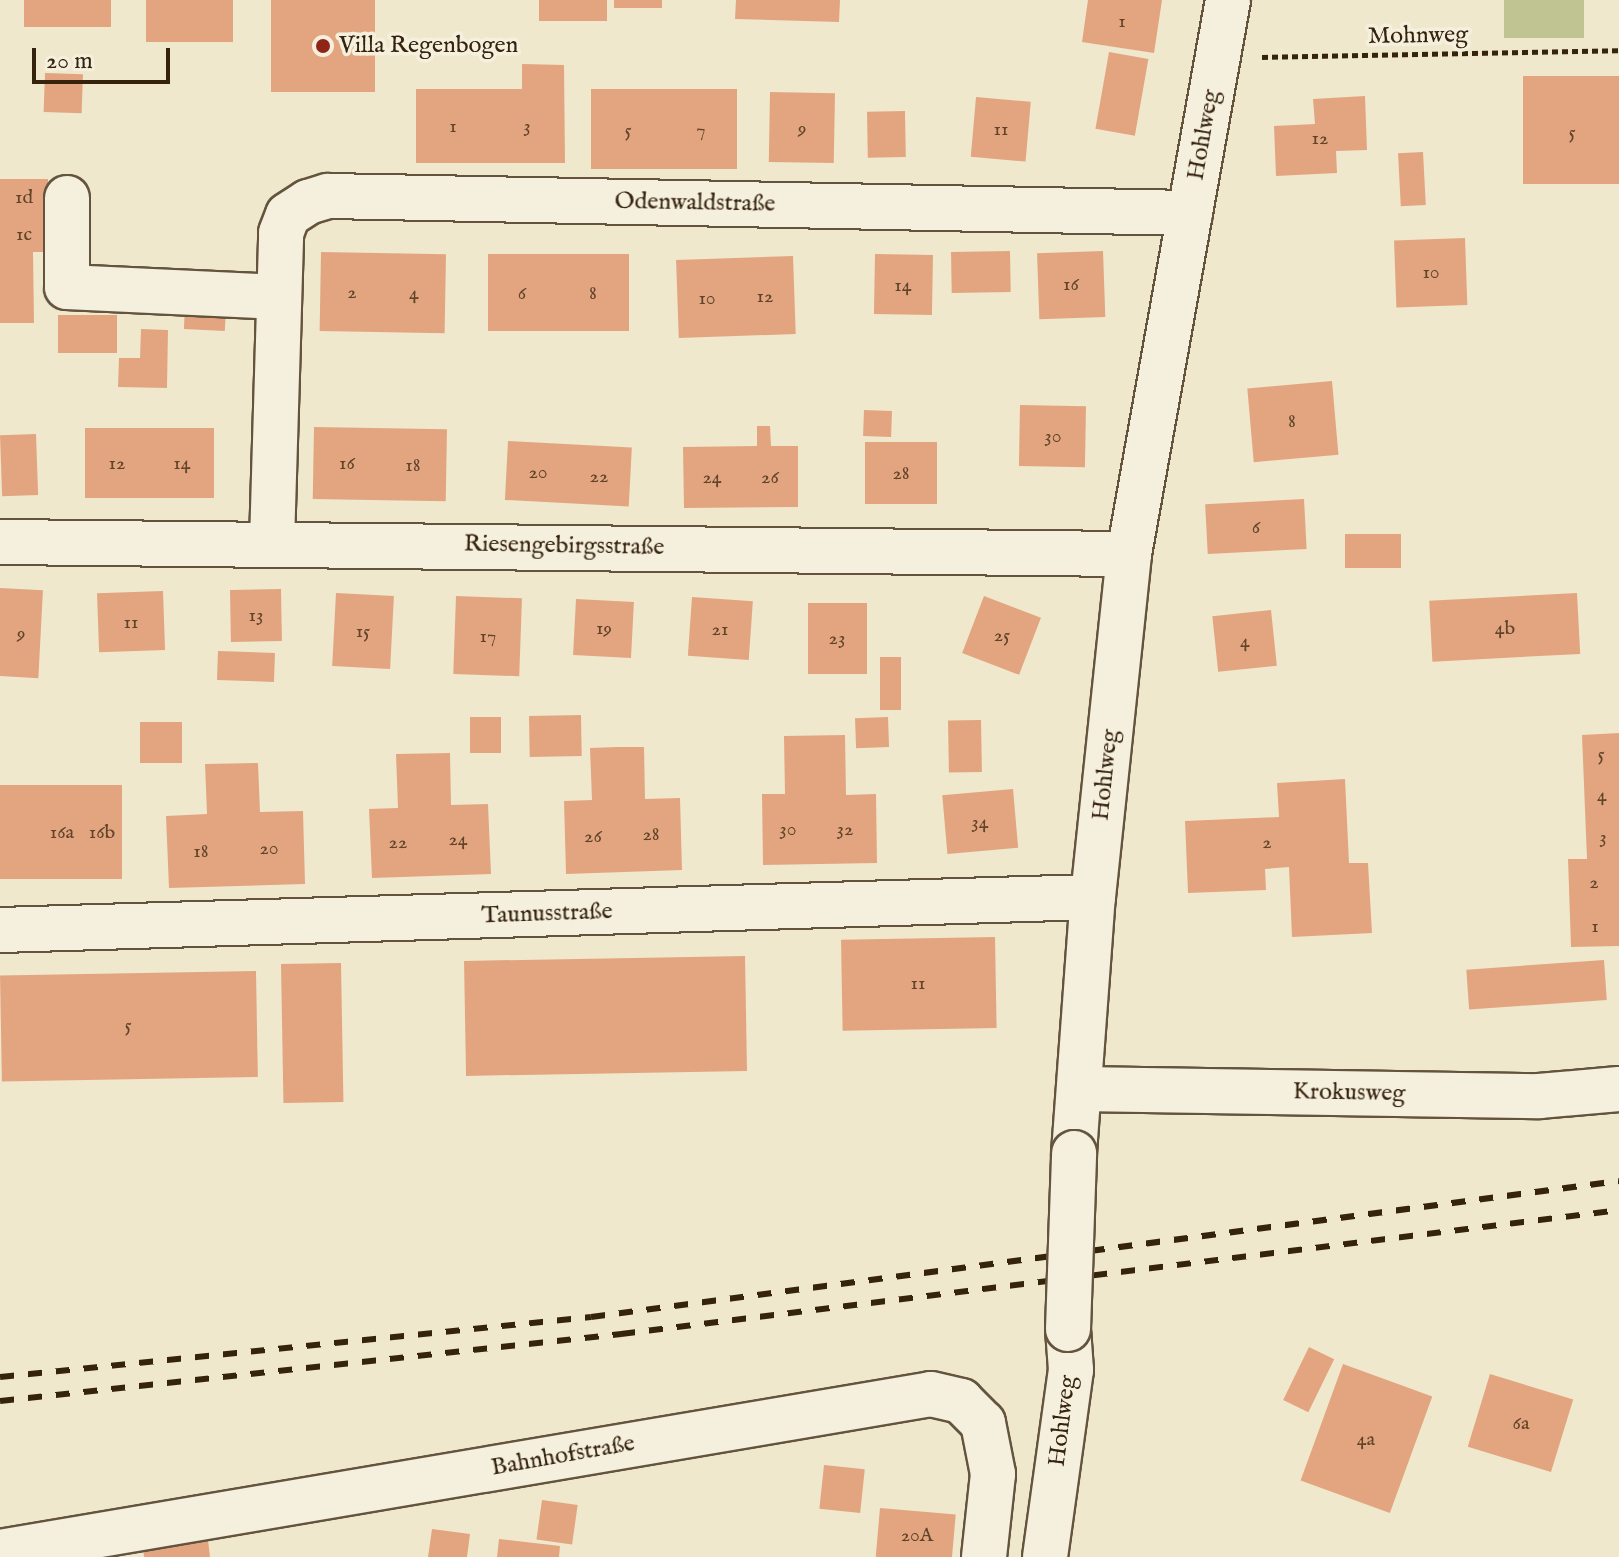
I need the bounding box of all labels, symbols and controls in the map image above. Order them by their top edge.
house number: 1 [1118,9,1126,33]
street label: Mohnweg [1368,21,1468,51]
scale bar [36,32,174,82]
place label: Villa Regenbogen [339,32,518,60]
marker: Villa Regenbogen [314,37,332,55]
text: 20 m [46,46,93,77]
street label: Hohlweg [1182,87,1226,183]
house number: 1 [449,114,457,138]
house number: 3 [523,114,531,138]
house number: 9 [798,116,806,140]
house number: 11 [994,117,1008,141]
house number: 5 [624,118,632,142]
house number: 7 [696,118,706,142]
house number: 5 [1568,120,1576,144]
house number: 12 [1312,126,1328,150]
house number: 1d [15,185,33,209]
street label: Odenwaldstraße [614,187,776,219]
house number: 1c [16,222,32,246]
house number: 10 [1422,260,1440,284]
house number: 16 [1063,272,1079,296]
house number: 14 [894,273,912,297]
house number: 2 [347,280,357,304]
house number: 4 [409,281,419,305]
house number: 6 [518,281,526,305]
house number: 8 [589,281,597,305]
house number: 12 [757,284,773,308]
house number: 10 [698,286,716,310]
house number: 8 [1288,409,1296,433]
house number: 30 [1044,424,1062,448]
house number: 12 [109,451,125,475]
house number: 14 [173,451,191,475]
house number: 16 [339,451,355,475]
house number: 18 [405,453,421,477]
house number: 20 [528,460,548,484]
house number: 28 [892,461,910,485]
house number: 22 [590,464,608,488]
house number: 24 [702,465,722,489]
house number: 26 [761,465,779,489]
house number: 6 [1252,515,1260,539]
street label: Riesengebirgsstraße [464,530,664,562]
house number: 13 [249,603,263,627]
house number: 11 [124,610,138,634]
house number: 19 [596,616,612,640]
house number: 4b [1495,616,1515,640]
house number: 21 [712,617,728,641]
house number: 15 [356,619,370,643]
house number: 9 [17,621,25,645]
house number: 25 [994,623,1010,647]
house number: 17 [480,624,496,648]
house number: 23 [829,626,845,650]
house number: 4 [1240,629,1250,653]
street label: Hohlweg [1087,728,1125,822]
house number: 5 [1597,742,1605,766]
house number: 4 [1597,783,1607,807]
house number: 34 [971,810,989,834]
house number: 30 [779,817,797,841]
house number: 32 [837,817,853,841]
house number: 16a [50,820,74,844]
house number: 16b [89,820,115,844]
house number: 28 [642,822,660,846]
house number: 26 [584,824,602,848]
house number: 3 [1599,825,1607,849]
house number: 24 [448,827,468,851]
house number: 22 [389,830,407,854]
house number: 2 [1262,830,1272,854]
house number: 20 [259,836,279,860]
house number: 18 [193,839,209,863]
house number: 2 [1589,870,1599,894]
street label: Taunusstraße [481,897,613,931]
house number: 1 [1591,914,1599,938]
house number: 11 [911,971,925,995]
house number: 5 [124,1013,132,1037]
street label: Krokusweg [1293,1078,1405,1108]
street label: Hohlweg [1043,1374,1083,1468]
house number: 6a [1512,1411,1530,1435]
house number: 4a [1357,1427,1375,1451]
street label: Bahnhofstraße [489,1429,637,1483]
house number: 20A [901,1523,933,1547]

